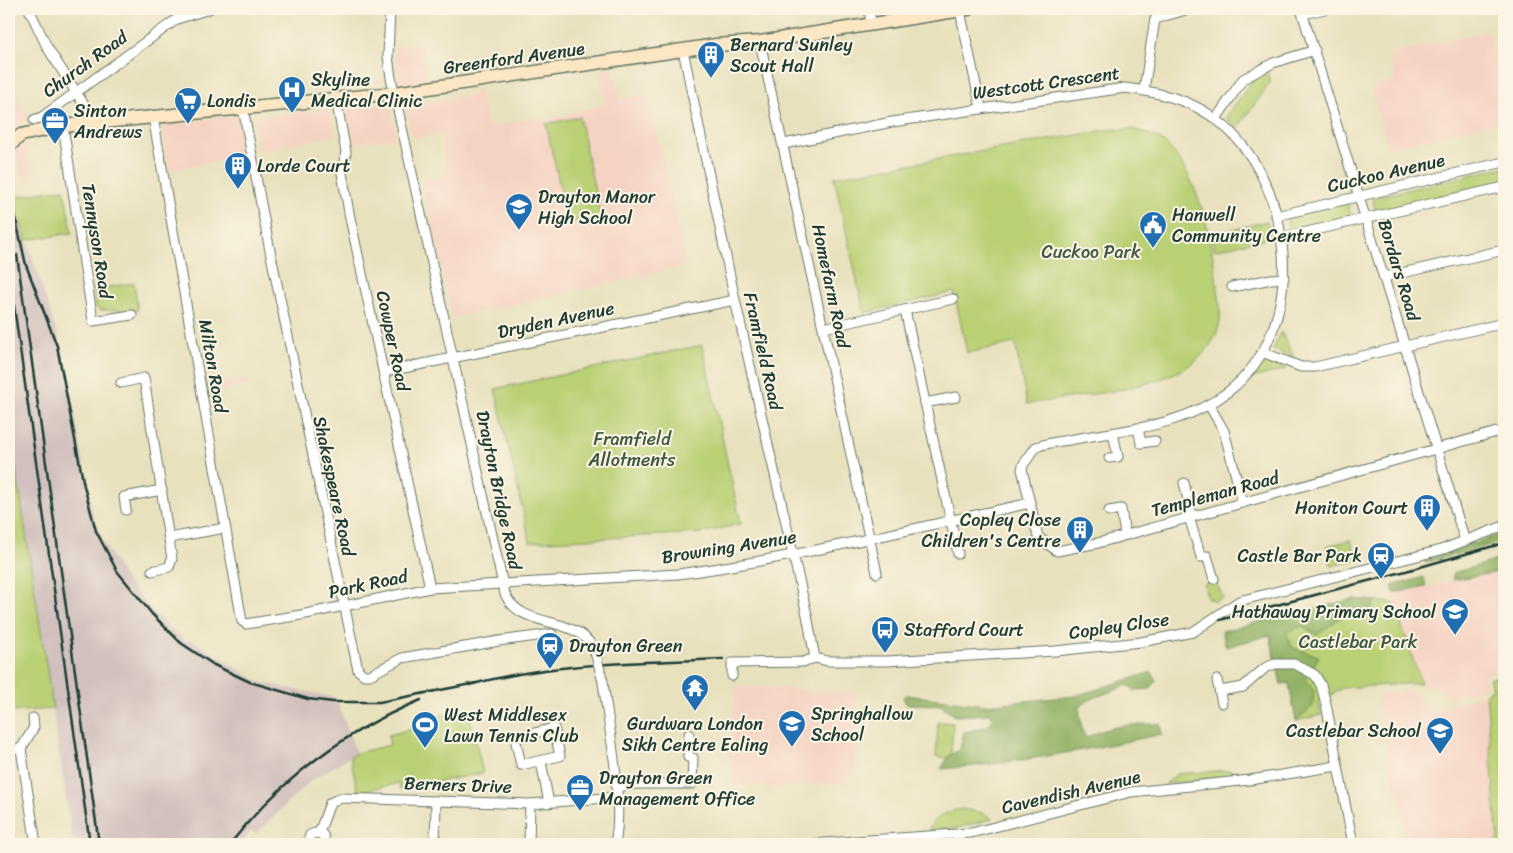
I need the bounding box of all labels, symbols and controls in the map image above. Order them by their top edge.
street label: Church Road [35,21,136,106]
place label: Bernard Sunley Scout Hall [730,29,853,82]
street label: Greenford Avenue [441,32,587,84]
building icon: Bernard Sunley Scout Hall [696,40,726,79]
street label: Westcott Crescent [970,57,1122,109]
place label: Skyline Medical Clinic [311,64,422,117]
hospital icon: Skyline Medical Clinic [277,75,307,114]
place label: Londis [207,85,257,117]
supermarket icon: Londis [173,86,203,125]
place label: Sinton Andrews [73,95,143,148]
office icon: Sinton Andrews [40,106,70,145]
street label: Cuckoo Avenue [1324,144,1448,202]
place label: Lorde Court [257,150,350,182]
building icon: Lorde Court [223,151,253,190]
street label: Tennyson Road [72,181,122,302]
place label: Drayton Manor High School [538,181,657,234]
school or university icon: Drayton Manor High School [504,192,534,231]
place label: Hanwell Community Centre [1172,199,1321,252]
public building icon: Hanwell Community Centre [1138,210,1168,249]
street label: Bordars Road [1368,215,1430,326]
street label: Homefarm Road [802,221,860,353]
park label: Cuckoo Park [1041,236,1141,268]
street label: Cowper Road [367,288,420,396]
street label: Framfield Road [734,289,792,415]
street label: Dryden Avenue [495,292,617,348]
street label: Milton Road [189,317,237,417]
street label: Drayton Bridge Road [466,407,532,574]
street label: Shakespeare Road [303,413,365,561]
park label: Framfield Allotments [588,423,676,476]
street label: Templeman Road [1148,461,1284,526]
place label: Honiton Court [1295,492,1408,524]
building icon: Honiton Court [1412,493,1442,532]
place label: Copley Close Children's Centre [922,504,1061,557]
building icon: Copley Close Children's Centre [1065,515,1095,554]
street label: Browning Avenue [659,521,799,573]
place label: Castle Bar Park [1238,540,1362,572]
station icon: Castle Bar Park [1366,541,1396,580]
street label: Park Road [325,560,412,608]
place label: Hathaway Primary School [1232,596,1437,628]
school or university icon: Hathaway Primary School [1440,597,1470,636]
street label: Copley Close [1067,603,1171,649]
place label: Stafford Court [904,614,1024,646]
bus stop icon: Stafford Court [870,615,900,654]
park label: Castlebar Park [1299,626,1418,658]
place label: Drayton Green [569,630,683,662]
station icon: Drayton Green [535,631,565,670]
temple icon: Gurdwara London Sikh Centre Ealing [680,673,710,712]
place label: Springhallow School [811,698,914,751]
place label: West Middlesex Lawn Tennis Club [444,699,579,752]
place label: Gurdwara London Sikh Centre Ealing [622,708,768,761]
school or university icon: Springhallow School [777,709,807,748]
sports icon: West Middlesex Lawn Tennis Club [410,710,440,749]
place label: Castlebar School [1286,715,1422,747]
school or university icon: Castlebar School [1425,716,1455,755]
street label: Cavendish Avenue [998,760,1144,824]
place label: Drayton Green Management Office [599,762,755,815]
street label: Berners Drive [403,767,513,803]
office icon: Drayton Green Management Office [565,773,595,812]

